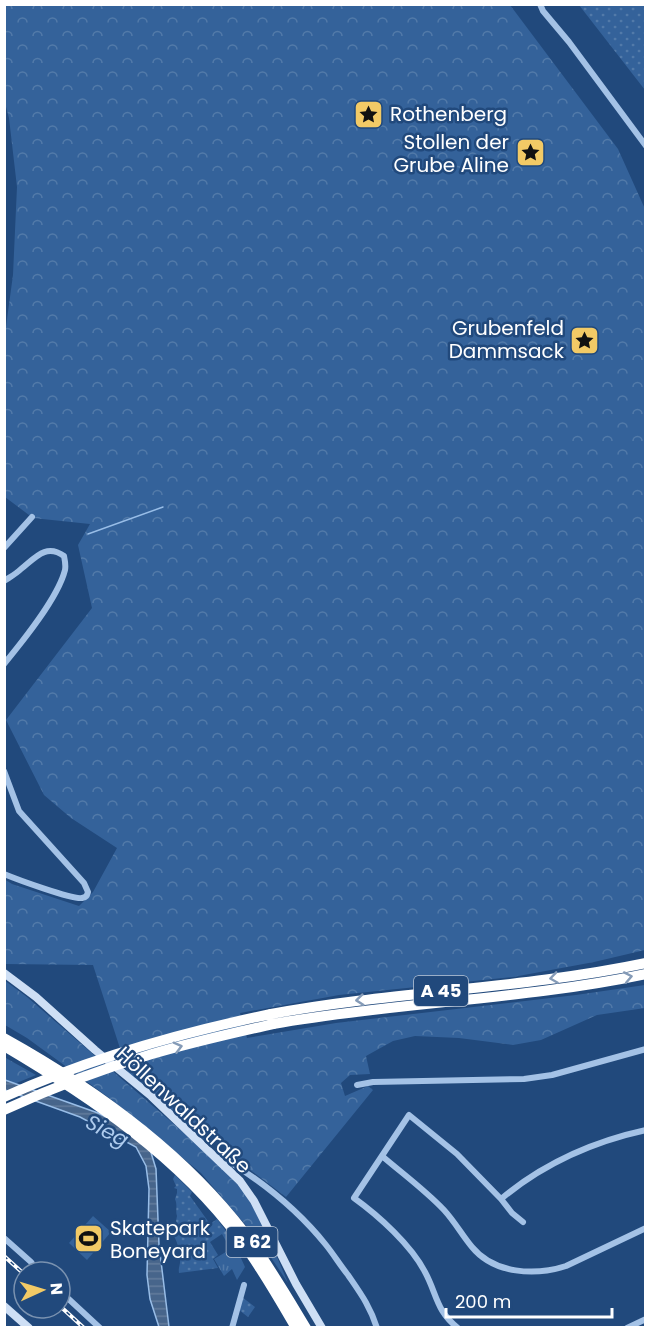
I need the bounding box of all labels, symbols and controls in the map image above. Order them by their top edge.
place icon: Rothenberg [353,98,385,130]
place label: Rothenberg [390,100,507,128]
place label: Stollen der Grube Aline [393,128,509,179]
place icon: Stollen der Grube Aline [514,137,546,169]
place label: Grubenfeld Dammsack [449,314,565,365]
place icon: Grubenfeld Dammsack [569,324,601,356]
one-way arrow [623,971,633,984]
one-way arrow [549,972,559,984]
road number: A 45 [414,976,468,1006]
one-way arrow [356,993,365,1006]
street label: Höllenwaldstraße [111,1040,257,1180]
one-way arrow [173,1041,183,1054]
water label: Sieg [81,1107,134,1154]
place label: Skatepark Boneyard [110,1214,211,1265]
sports icon: Skatepark Boneyard [73,1223,105,1255]
road number: B 62 [226,1227,278,1257]
north arrow [12,1260,72,1320]
scale bar [446,1281,612,1319]
text: N [45,1282,68,1296]
text: 200 m [455,1289,511,1314]

